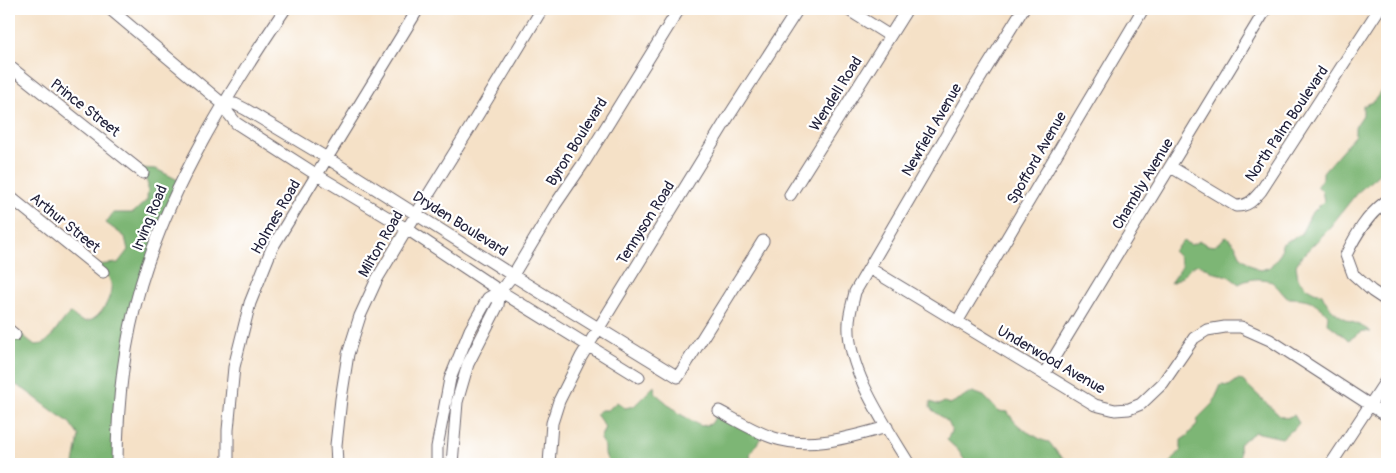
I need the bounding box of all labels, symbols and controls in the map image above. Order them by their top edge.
street label: Wendell Road [805,53,867,135]
street label: North Palm Boulevard [1241,62,1333,186]
street label: Prince Street [46,75,124,142]
street label: Newfield Avenue [898,80,967,180]
street label: Byron Boulevard [542,94,612,190]
street label: Spofford Avenue [1003,108,1071,208]
street label: Chambly Avenue [1108,134,1178,233]
street label: Holmes Road [247,176,305,258]
street label: Tennyson Road [613,178,679,268]
street label: Irving Road [128,182,172,254]
street label: Dryden Boulevard [409,187,511,261]
street label: Arthur Street [26,189,105,258]
street label: Milton Road [354,207,408,281]
street label: Underwood Avenue [994,321,1109,399]

